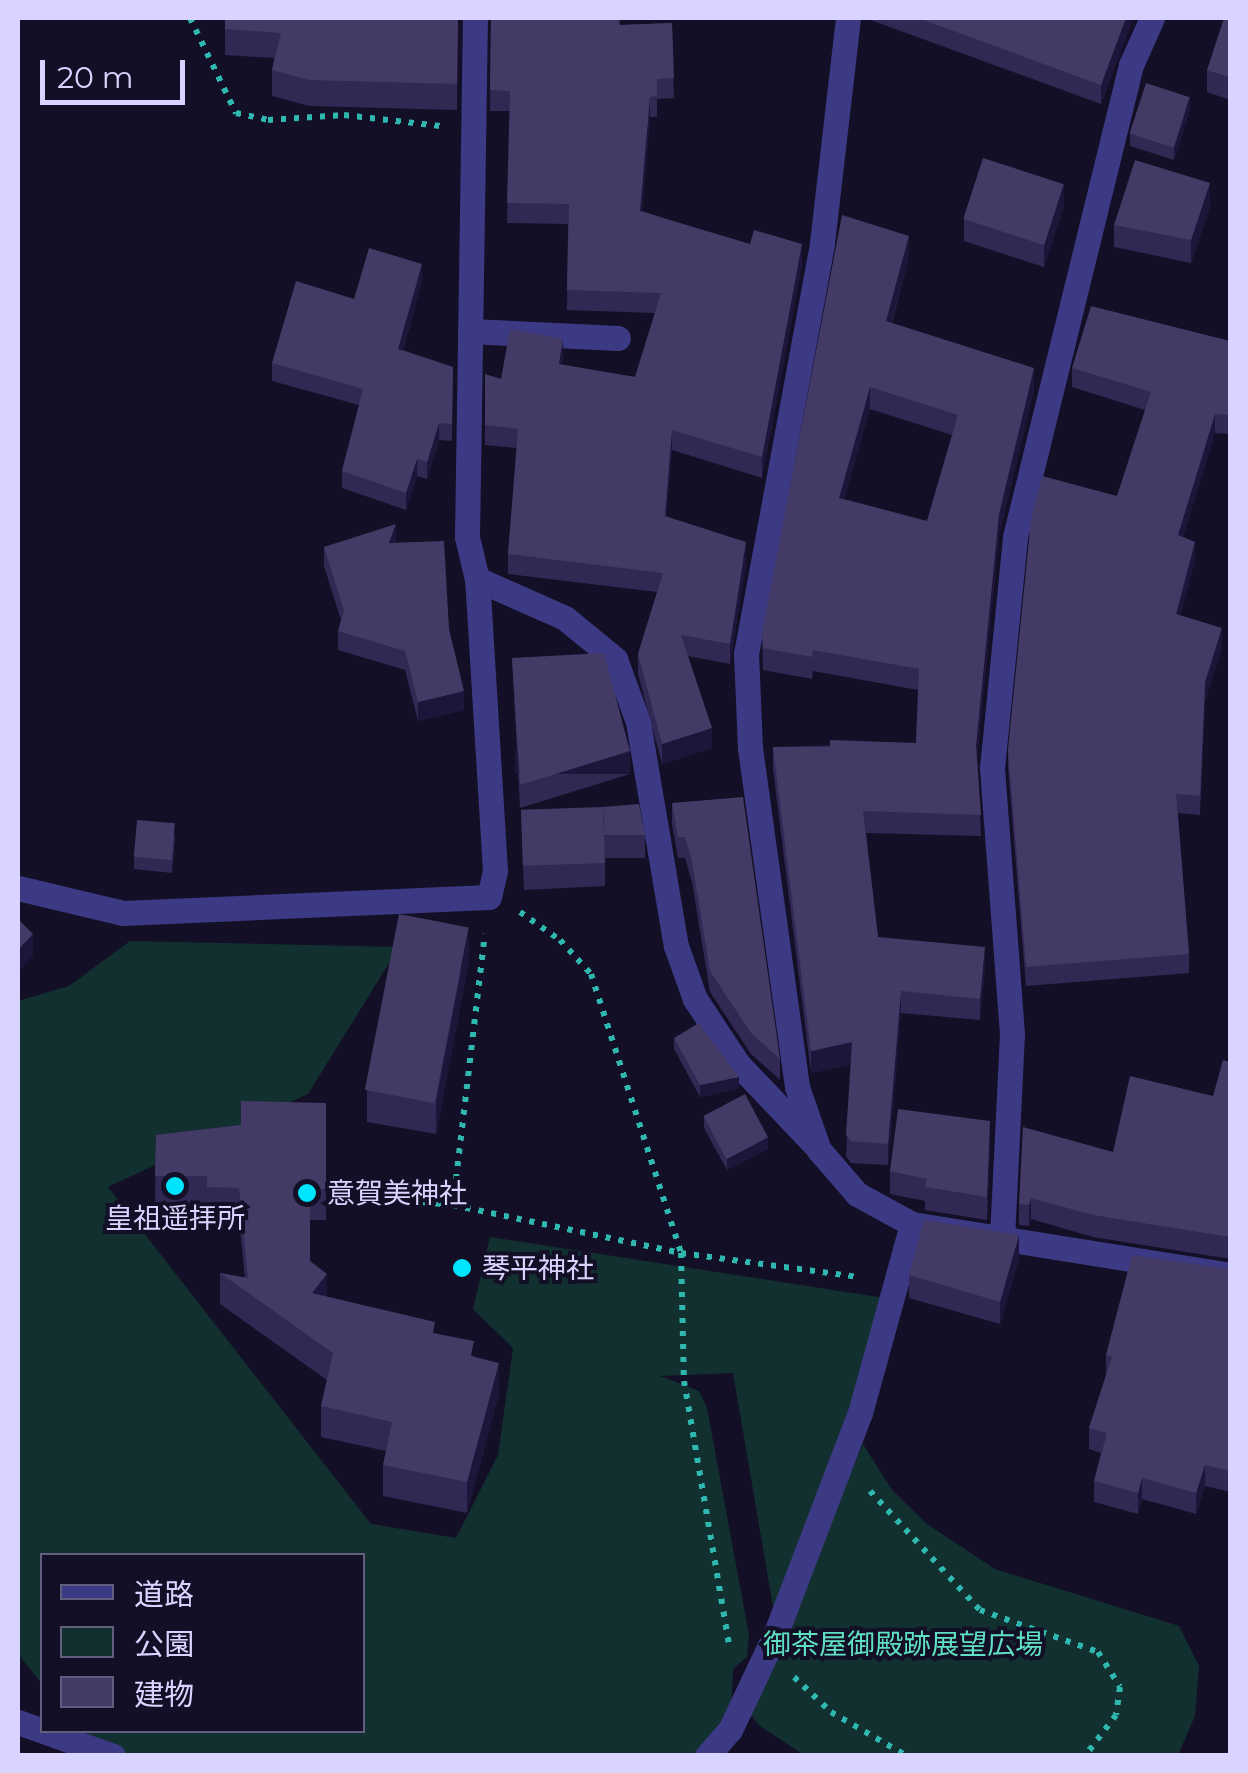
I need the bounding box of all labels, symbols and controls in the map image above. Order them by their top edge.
scale bar [45,40,190,102]
text: 20 m [57,59,134,96]
marker: 皇祖遥拝所 [164,1175,186,1197]
place label: 意賀美神社 [327,1176,467,1210]
marker: 意賀美神社 [296,1182,318,1204]
place label: 皇祖遥拝所 [105,1201,245,1235]
place label: 琴平神社 [482,1251,594,1285]
marker: 琴平神社 [451,1257,473,1279]
legend [40,1553,365,1733]
text: 道路 [134,1576,194,1613]
text: 公園 [134,1626,194,1663]
park label: 御茶屋御殿跡展望広場 [763,1627,1043,1661]
text: 建物 [134,1676,194,1713]

